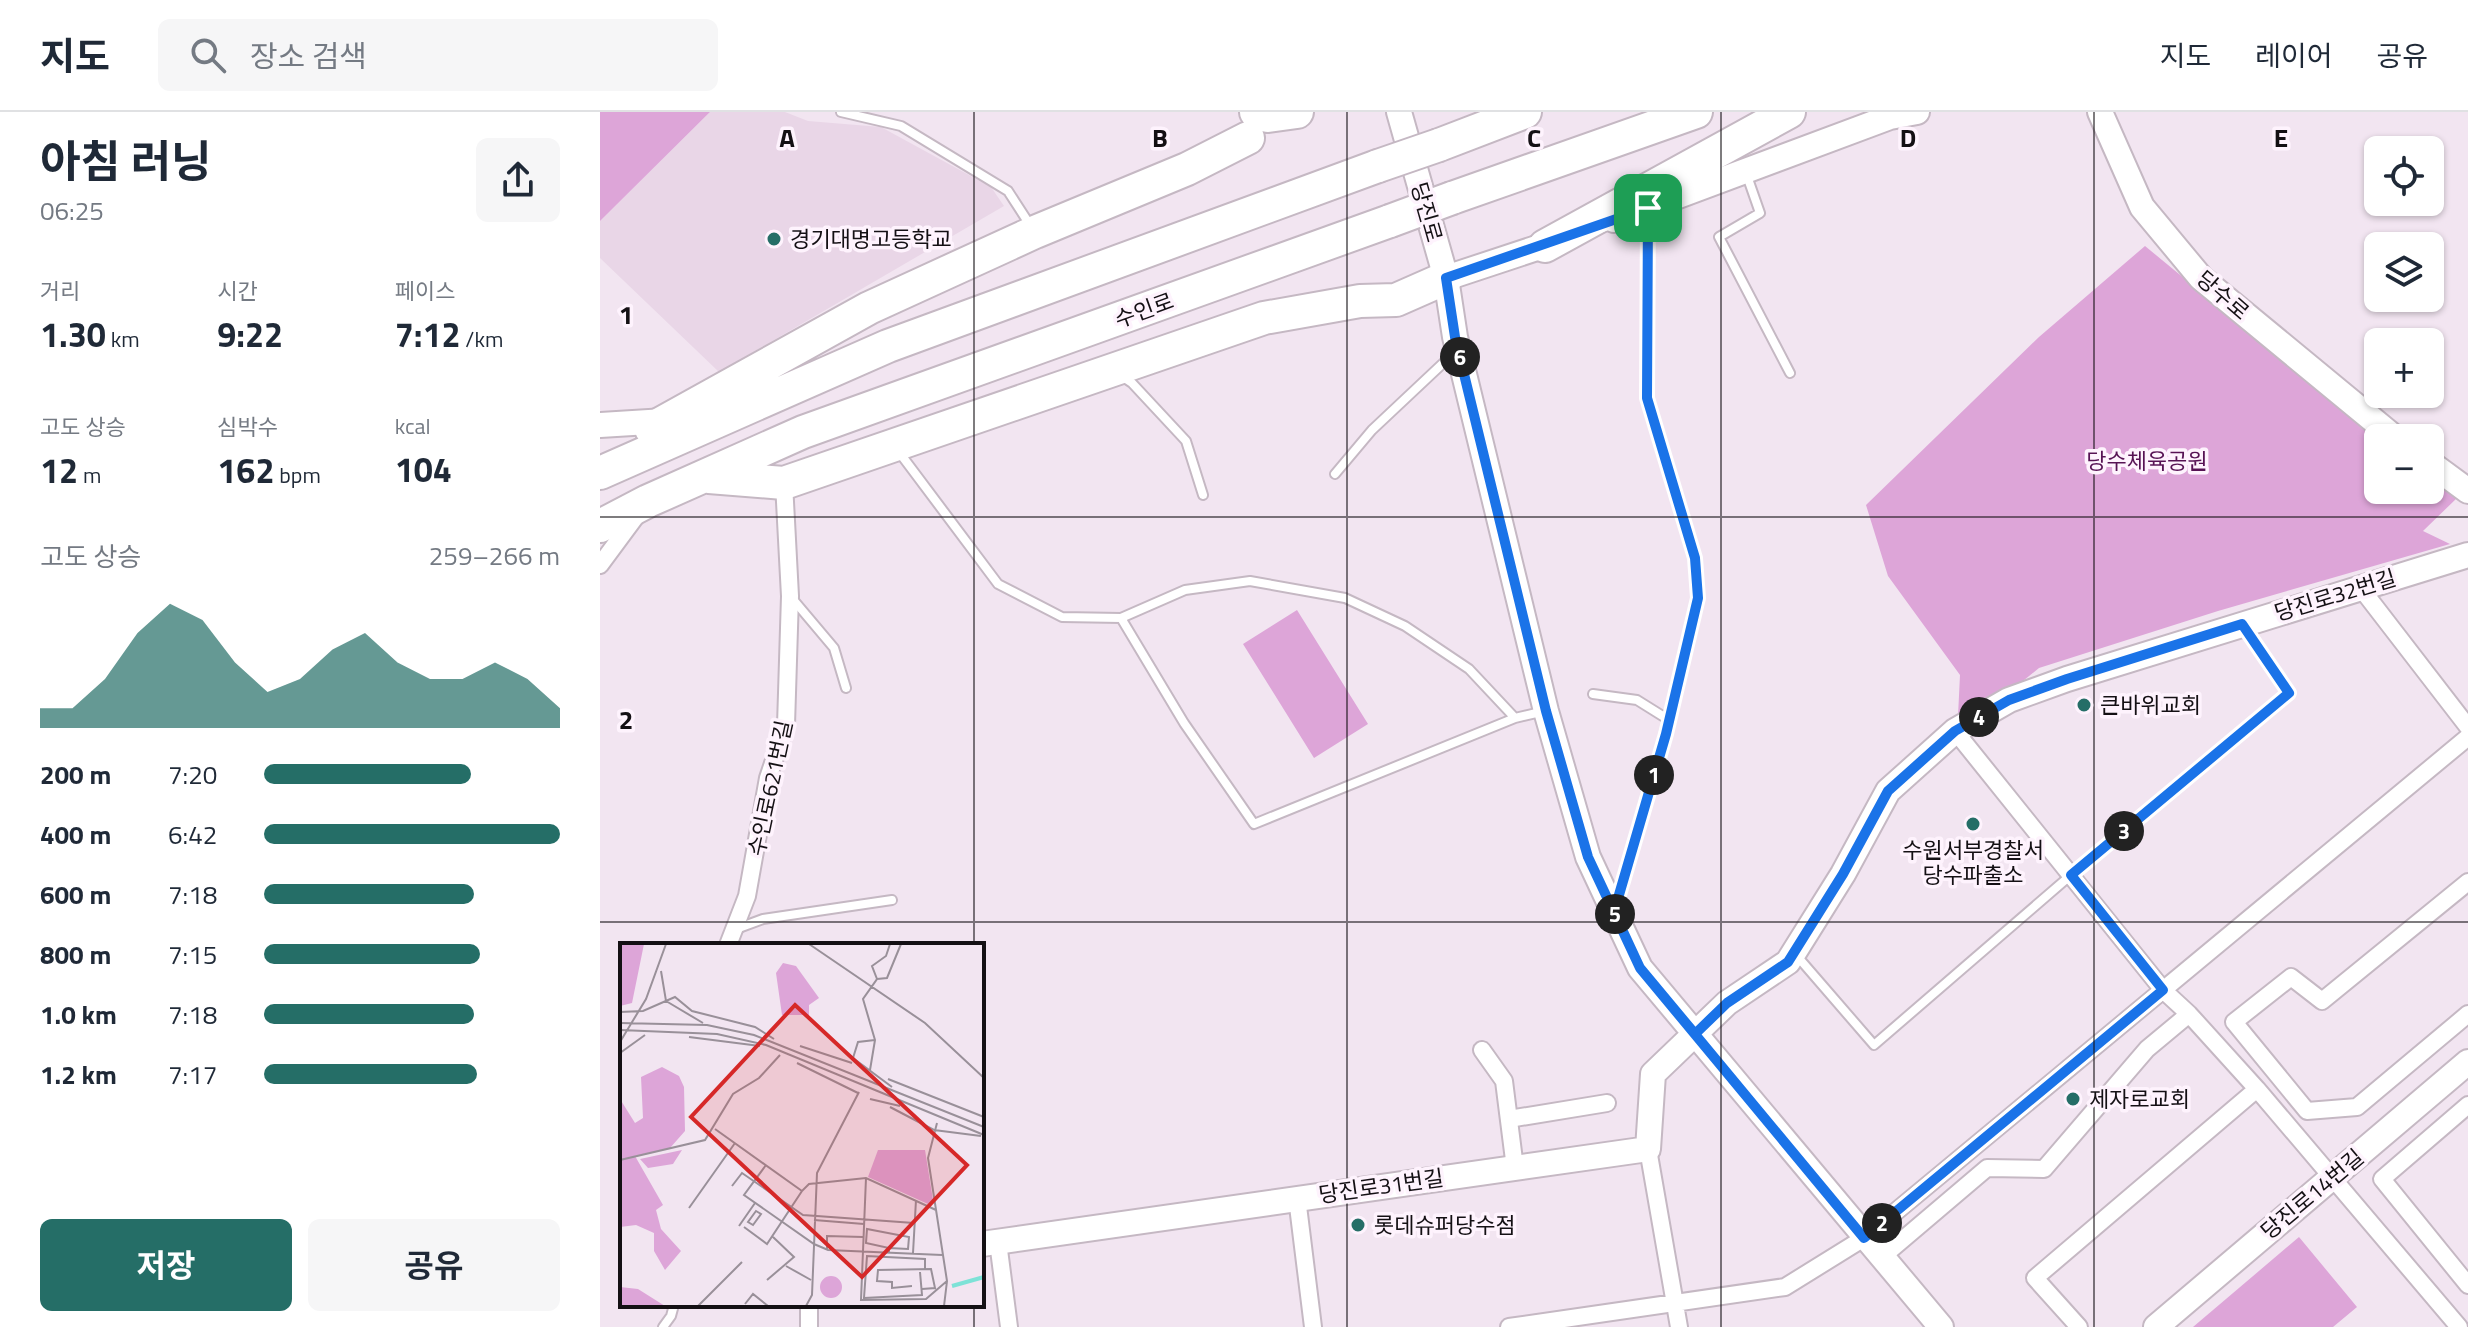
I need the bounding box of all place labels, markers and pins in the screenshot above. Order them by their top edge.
pin [1614,174,1682,242]
place label: 경기대명고등학교 [790,222,952,256]
marker: 경기대명고등학교 [765,230,783,248]
pin: 6 [1440,337,1480,377]
place label: 큰바위교회 [2100,688,2201,722]
marker: 큰바위교회 [2075,696,2093,714]
pin: 4 [1959,697,1999,737]
pin: 1 [1634,755,1674,795]
pin: 3 [2104,811,2144,851]
marker: 수원서부경찰서 당수파출소 [1964,815,1982,833]
place label: 수원서부경찰서 당수파출소 [1902,833,2044,892]
pin: 5 [1595,894,1635,934]
place label: 제자로교회 [2089,1082,2190,1116]
marker: 제자로교회 [2064,1090,2082,1108]
pin: 2 [1862,1203,1902,1243]
place label: 롯데슈퍼당수점 [1374,1208,1516,1242]
marker: 롯데슈퍼당수점 [1349,1216,1367,1234]

